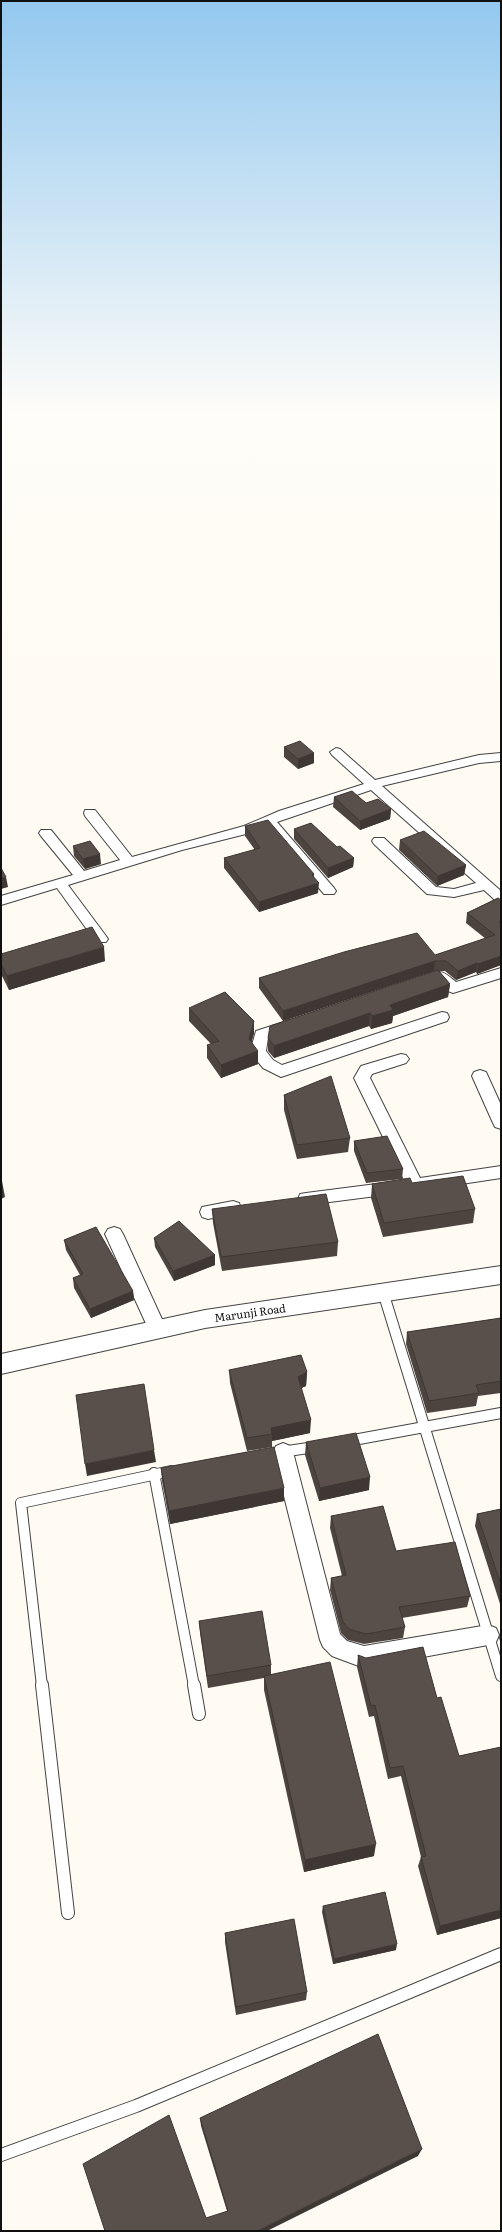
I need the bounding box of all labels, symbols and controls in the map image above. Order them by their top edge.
street label: Marunji Road [213,1299,287,1325]

